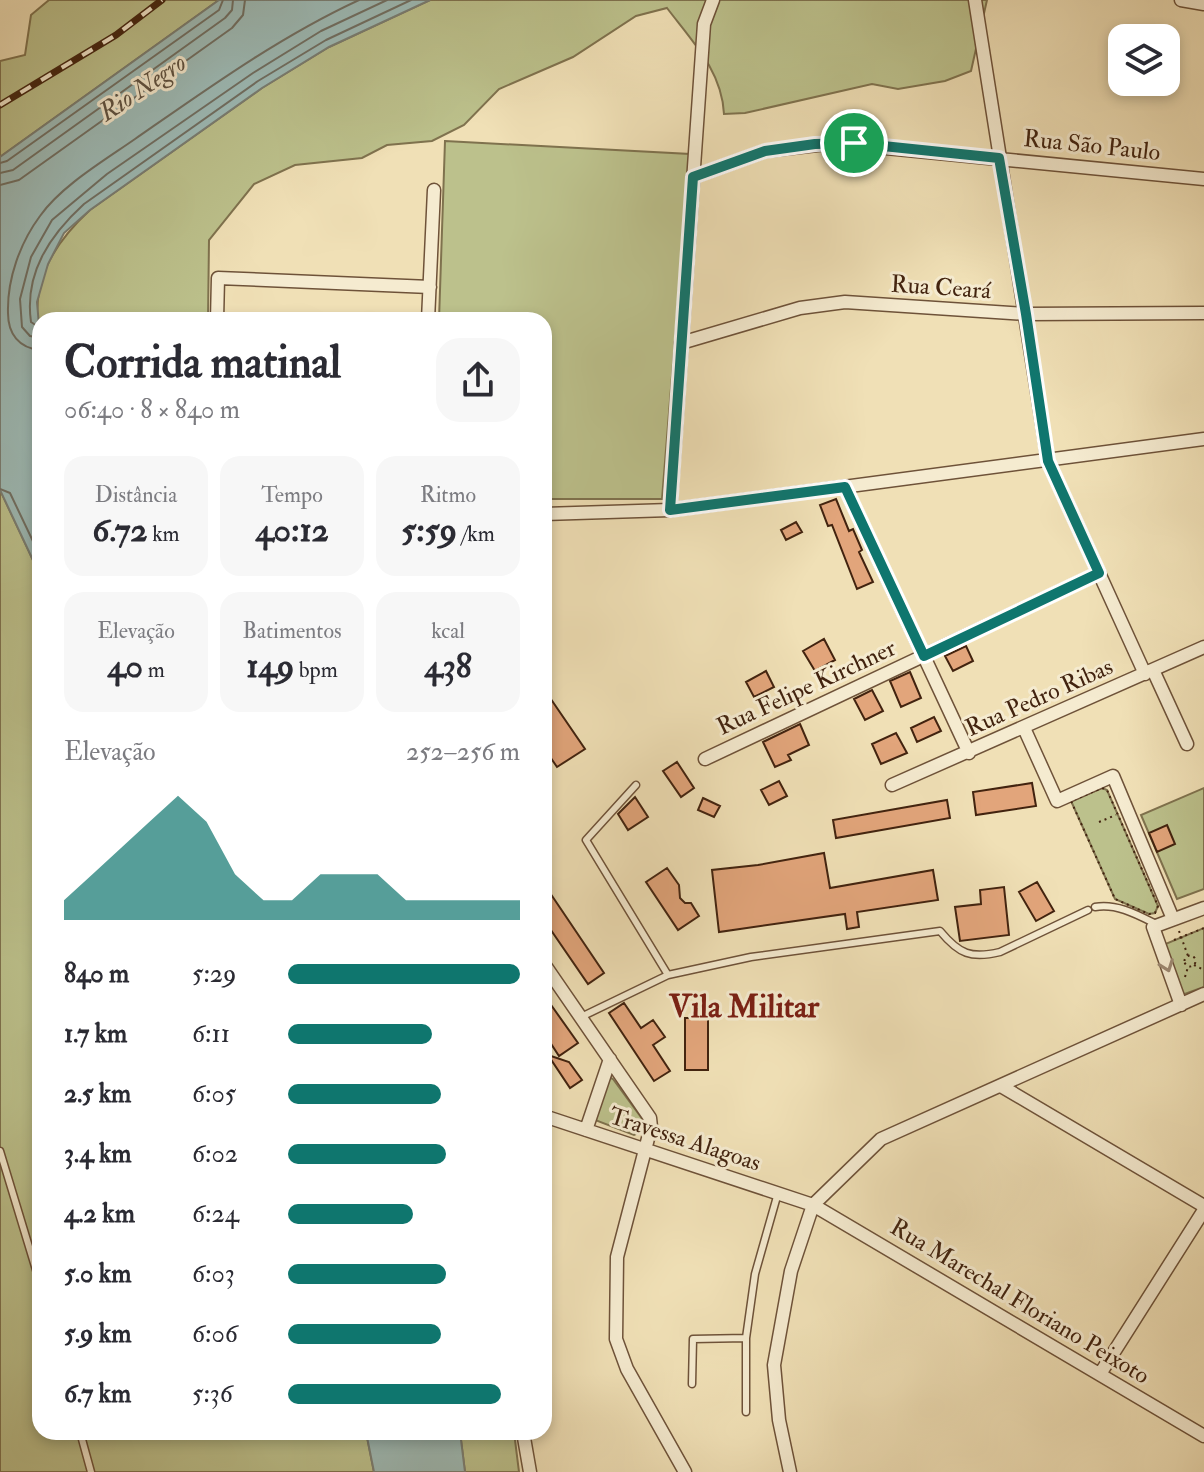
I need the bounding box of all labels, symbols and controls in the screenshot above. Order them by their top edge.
map controls [1108,24,1180,96]
button: layers [1108,24,1180,96]
water label: Rio Negro [92,47,192,129]
pin [820,109,888,177]
icon: arrive [832,121,876,165]
street label: Rua São Paulo [1022,123,1162,168]
street label: Rua Ceará [890,269,993,307]
text: Corrida matinal [64,336,341,391]
button: share [436,338,520,422]
text: 06:40 · 8 × 840 m [64,394,240,426]
text: Distância [95,481,177,509]
text: Tempo [261,481,323,509]
text: Ritmo [420,481,476,509]
text: 6.72 [92,509,148,552]
text: 40:12 [255,509,329,552]
text: 5:59 [401,509,457,552]
text: km [148,520,180,548]
text: /km [457,520,495,548]
text: Elevação [97,617,175,645]
text: Batimentos [242,617,342,645]
text: kcal [431,617,465,645]
street label: Rua Felipe Kirchner [712,632,901,743]
text: 40 [107,645,143,688]
text: 149 [246,645,294,688]
text: 438 [424,645,472,688]
street label: Rua Pedro Ribas [961,651,1118,744]
text: m [143,656,165,684]
text: bpm [294,656,338,684]
text: Elevação [64,736,156,768]
text: 252–256 m [406,736,520,768]
text: 840 m [64,958,129,990]
text: 5:29 [192,958,236,990]
one-way arrow [1157,958,1174,972]
district label: Vila Militar [668,987,820,1027]
text: 1.7 km [64,1018,127,1050]
text: 6:11 [192,1018,230,1050]
text: 2.5 km [64,1078,131,1110]
text: 6:05 [192,1078,236,1110]
street label: Travessa Alagoas [605,1100,765,1179]
text: 3.4 km [64,1138,131,1170]
text: 6:02 [192,1138,238,1170]
text: 4.2 km [64,1198,135,1230]
text: 6:24 [192,1198,239,1230]
street label: Rua Marechal Floriano Peixoto [884,1212,1155,1391]
text: 5.0 km [64,1258,131,1290]
text: 6:03 [192,1258,235,1290]
text: 5.9 km [64,1318,131,1350]
text: 6:06 [192,1318,238,1350]
text: 6.7 km [64,1378,131,1410]
text: 5:36 [192,1378,233,1410]

